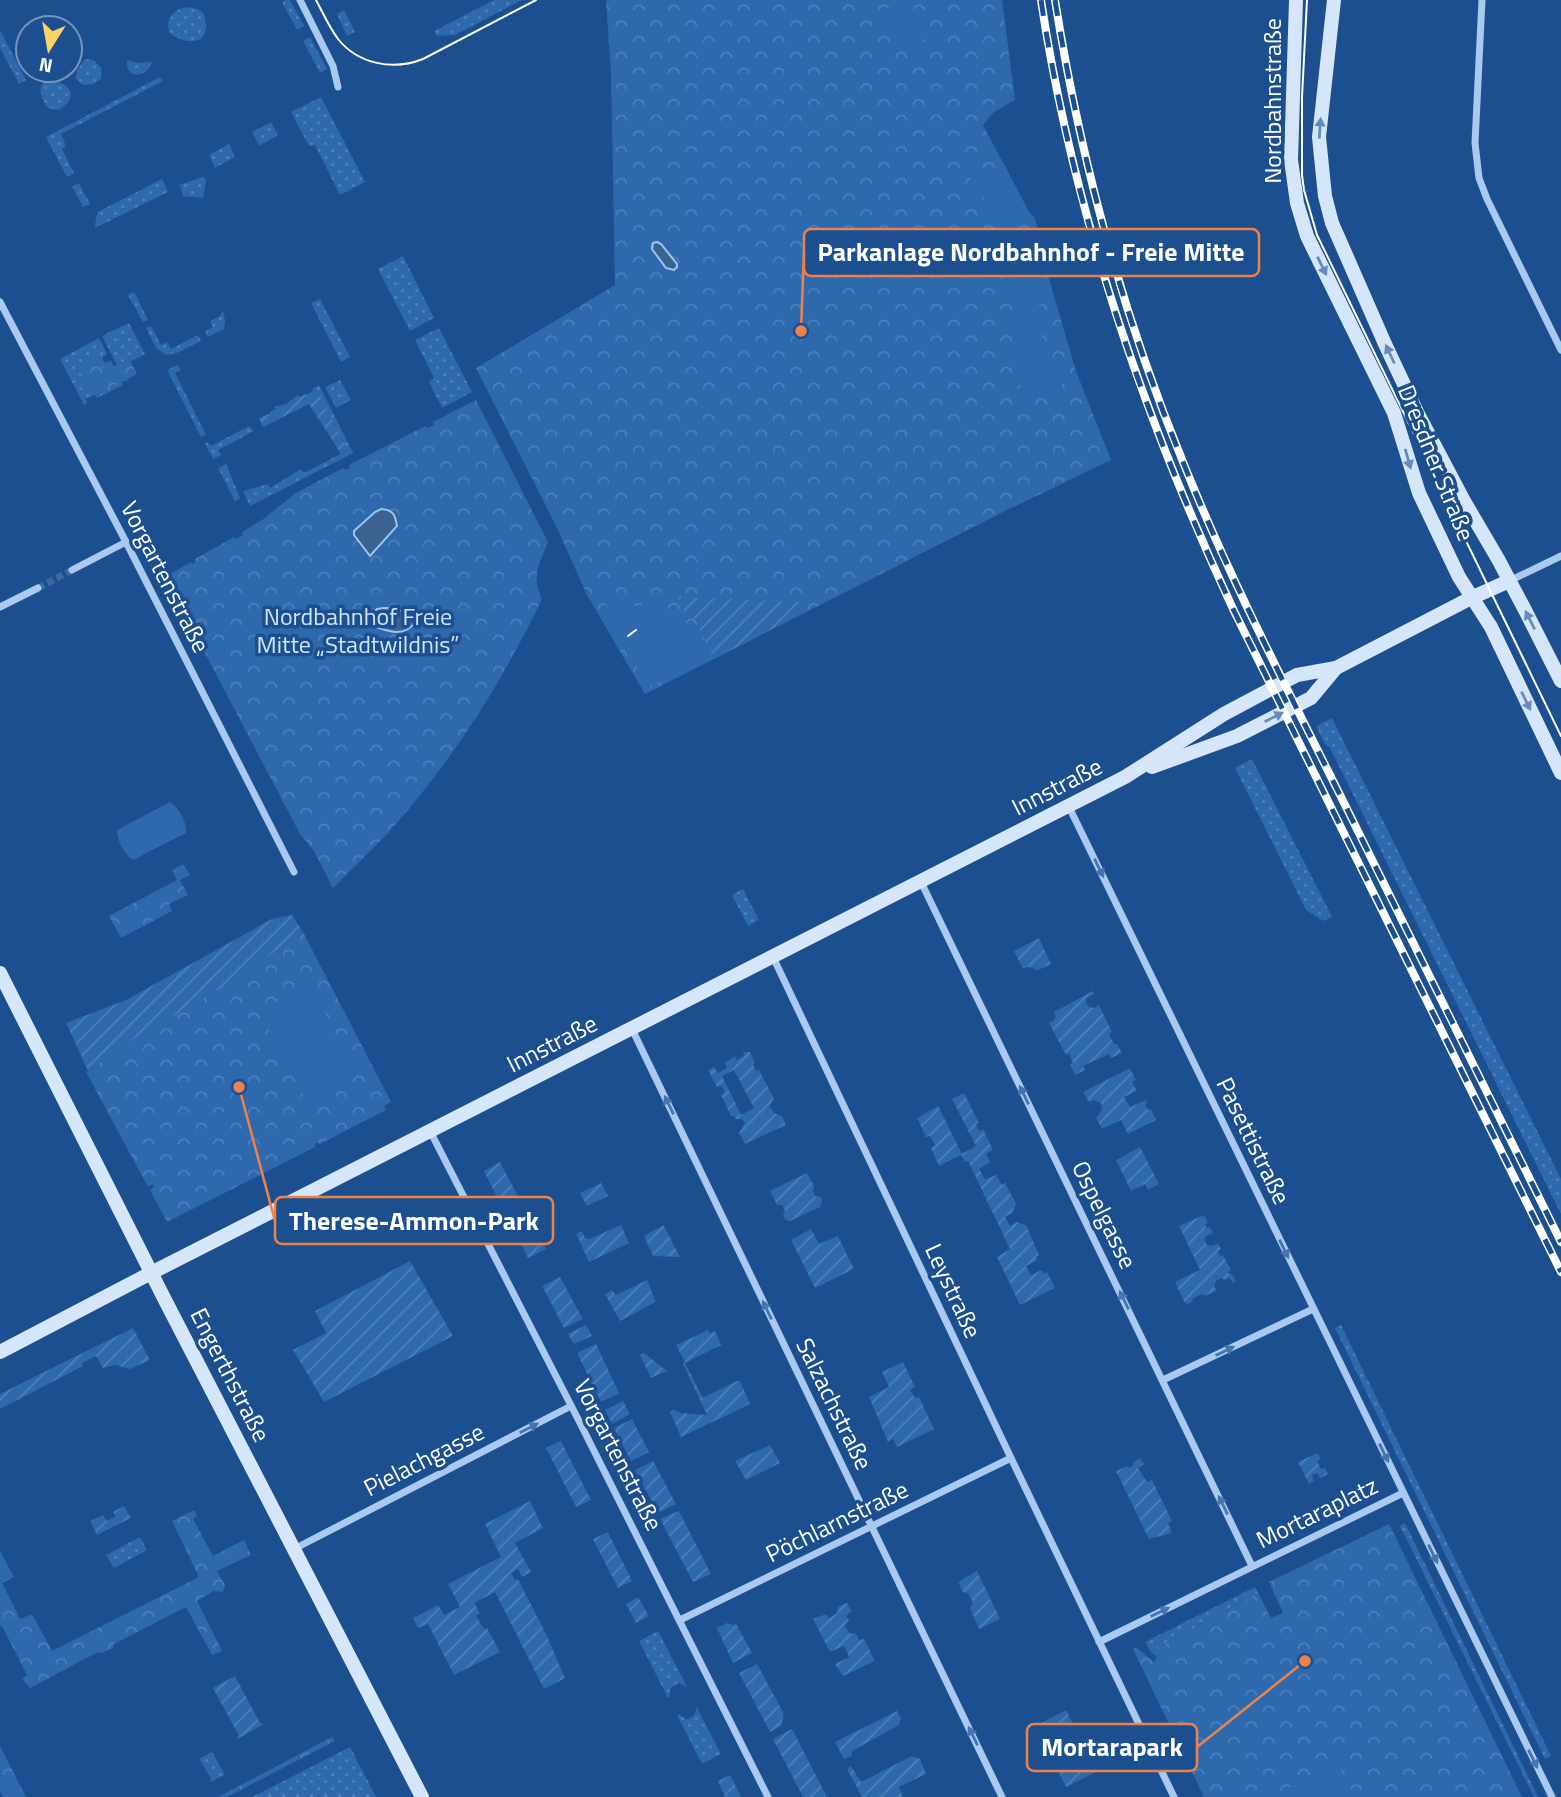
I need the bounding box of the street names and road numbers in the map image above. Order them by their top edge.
street label: Nordbahnstraße [1254,18,1290,184]
street label: Dresdner Straße [1389,379,1485,546]
street label: Vorgartenstraße [112,494,220,659]
street label: Innstraße [1005,748,1108,824]
street label: Innstraße [500,1005,603,1081]
street label: Pasettistraße [1208,1071,1300,1210]
street label: Ospelgasse [1063,1154,1147,1275]
street label: Leystraße [916,1237,991,1344]
street label: Engerthstraße [182,1301,280,1448]
street label: Salzachstraße [787,1332,882,1476]
street label: Vorgartenstraße [565,1372,673,1537]
street label: Pielachgasse [357,1413,490,1505]
street label: Mortaraplatz [1250,1467,1383,1557]
street label: Pöchlarnstraße [759,1471,914,1571]

